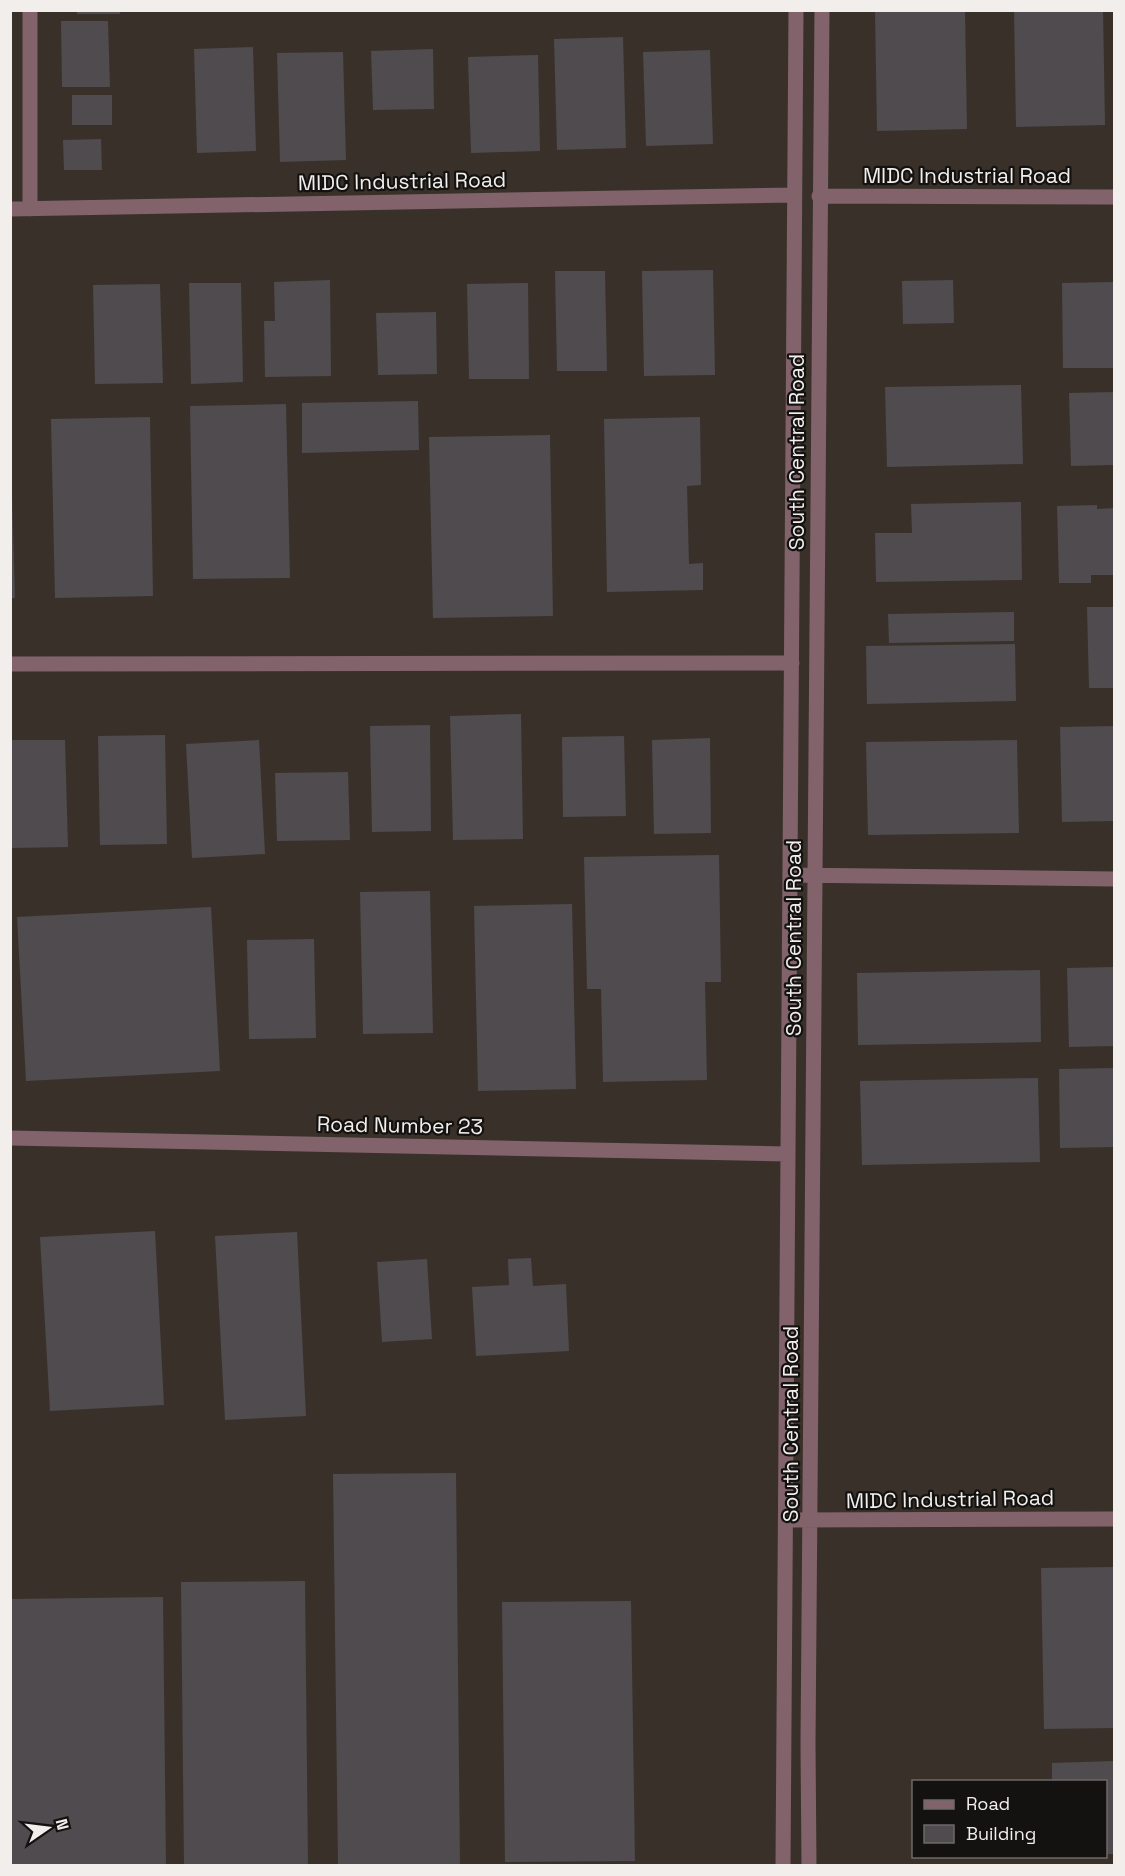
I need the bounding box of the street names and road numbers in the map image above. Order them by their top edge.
street label: MIDC Industrial Road [863,162,1071,189]
street label: MIDC Industrial Road [298,166,506,196]
street label: South Central Road [783,354,810,550]
street label: South Central Road [780,840,807,1036]
street label: Road Number 23 [317,1110,483,1140]
street label: South Central Road [777,1326,804,1522]
street label: MIDC Industrial Road [846,1484,1054,1514]

